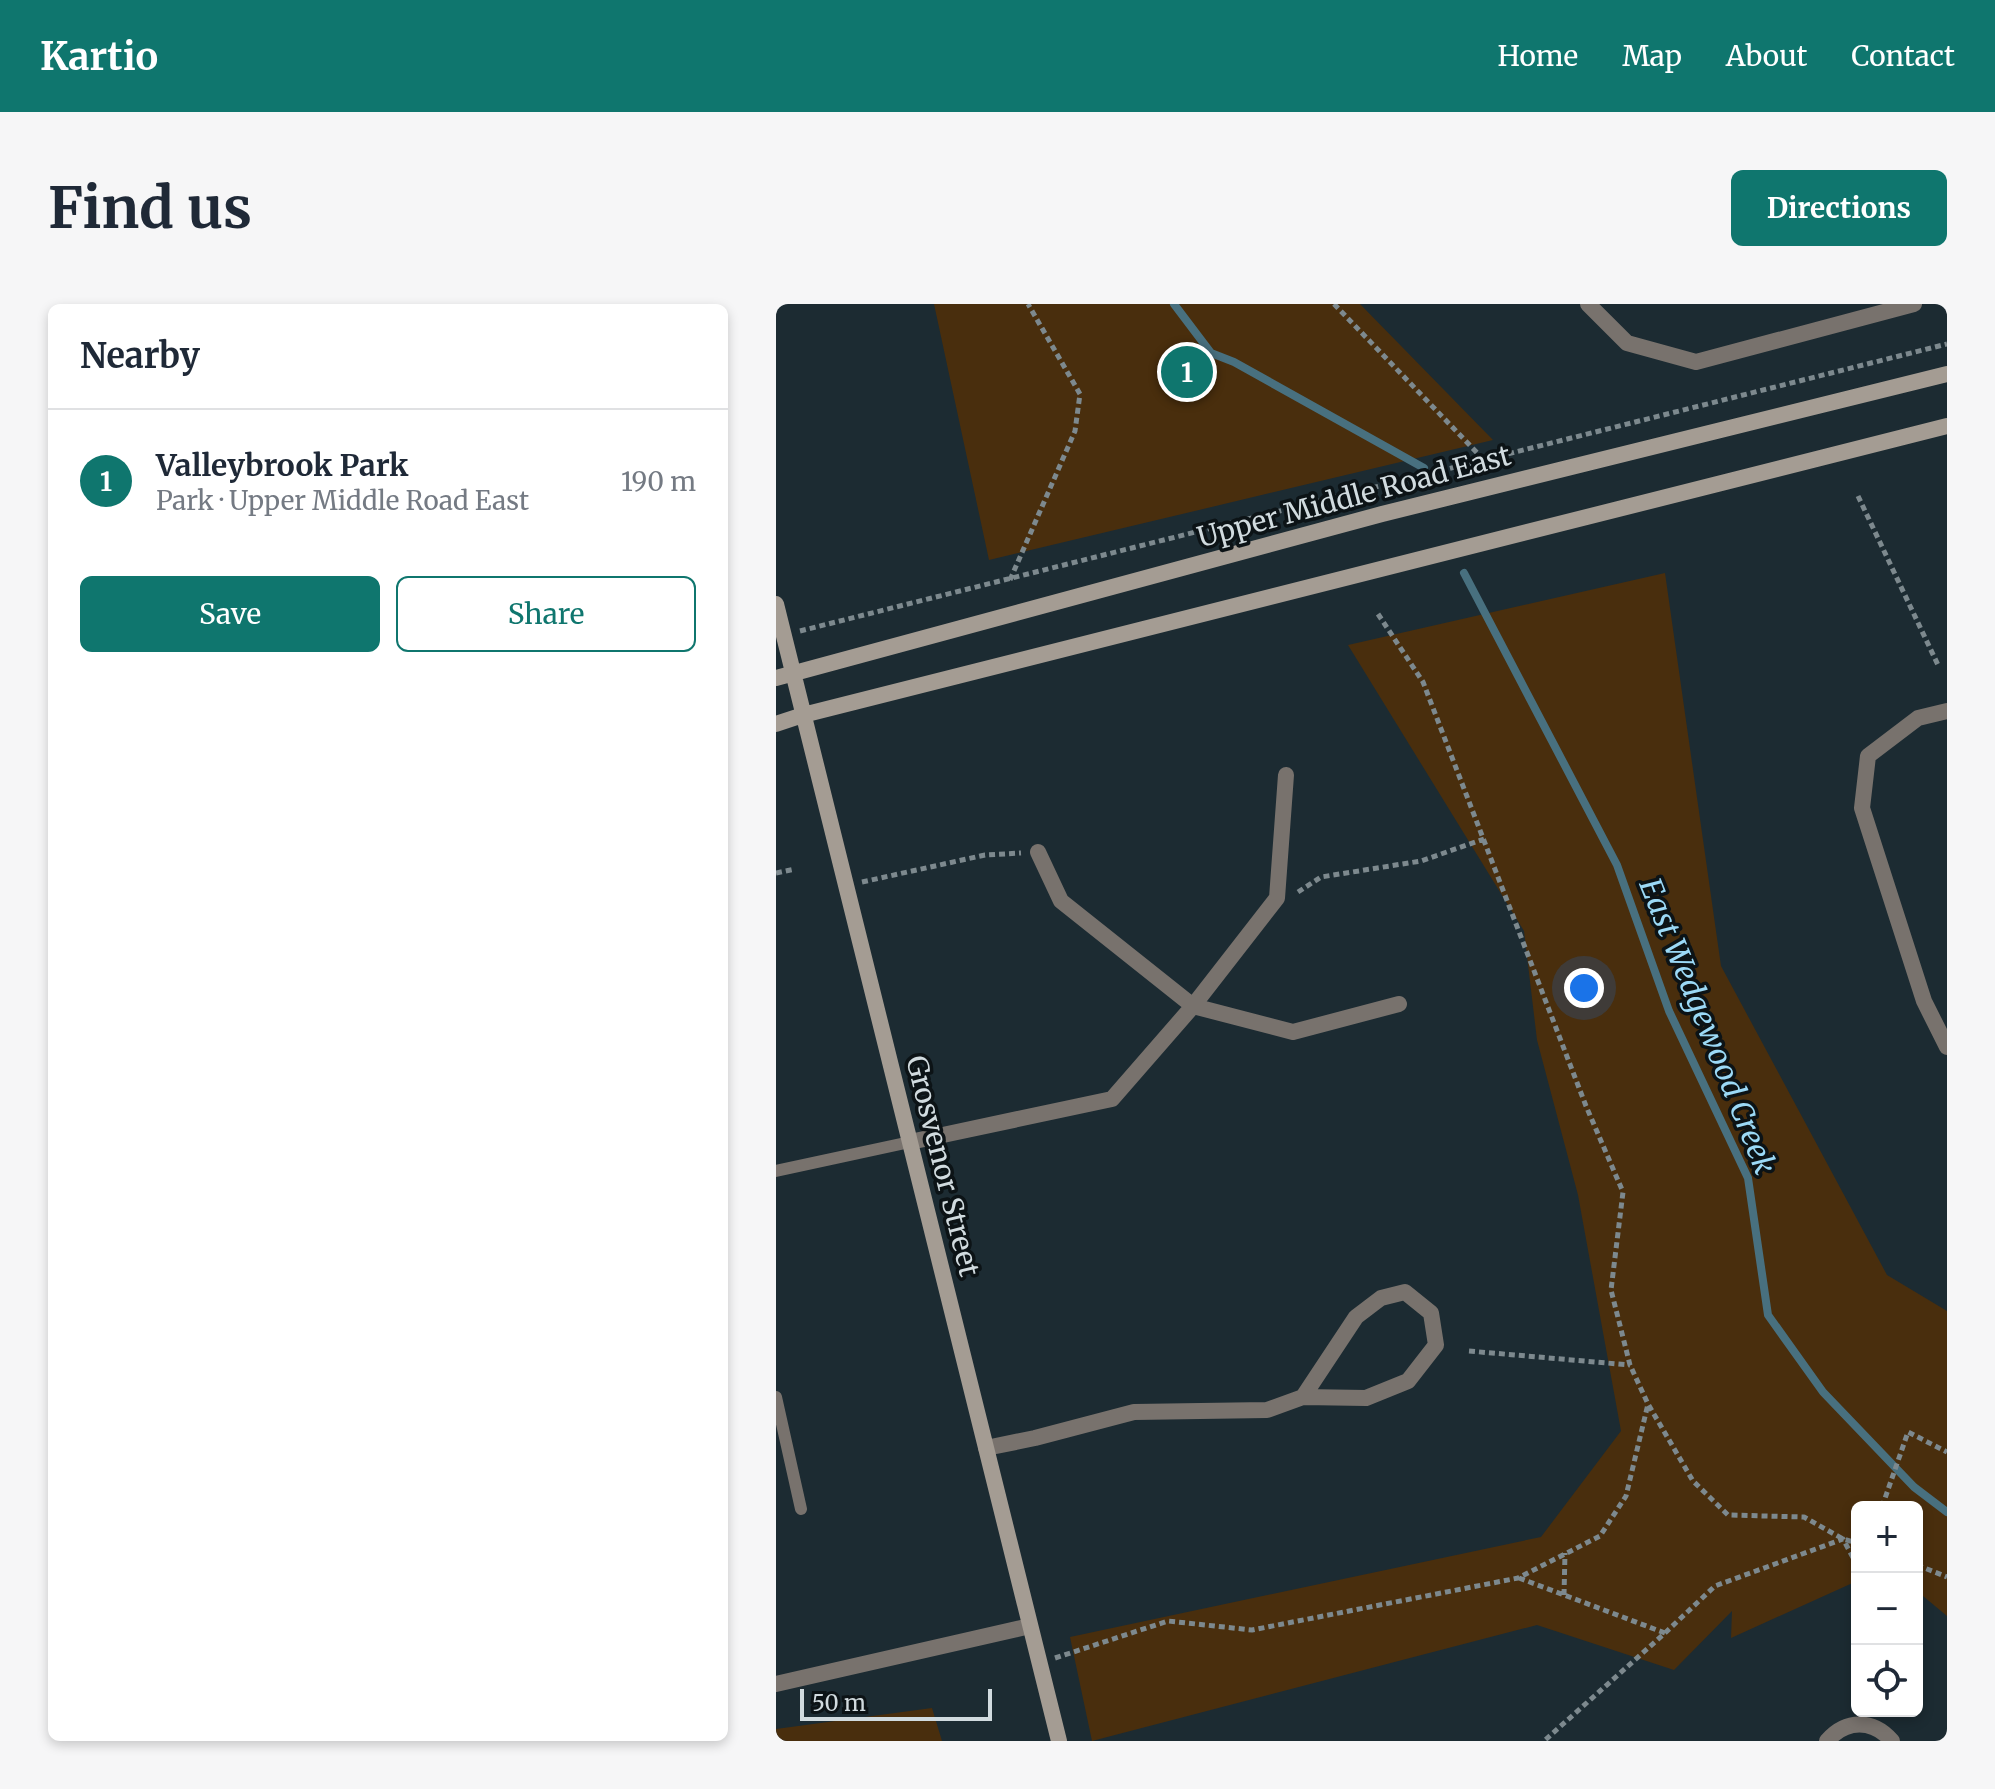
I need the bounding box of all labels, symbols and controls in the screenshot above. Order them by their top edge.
text: Kartio [40,33,158,80]
text: Home [1497,38,1578,74]
text: Map [1622,38,1682,74]
text: About [1726,38,1807,74]
text: Contact [1851,38,1955,74]
button: Directions [1731,170,1947,246]
text: Find us [48,173,252,243]
text: Nearby [80,335,200,377]
pin: 1 [1161,342,1213,402]
street label: Upper Middle Road East [1193,437,1515,555]
text: Valleybrook Park [156,446,408,484]
text: 1 [100,465,112,498]
text: 190 m [621,465,696,498]
text: Park · Upper Middle Road East [156,484,529,517]
button: Save [80,576,380,652]
button: Share [396,576,696,652]
water label: East Wedgewood Creek [1631,873,1785,1180]
your location [1564,968,1604,1008]
street label: Grosvenor Street [898,1052,988,1280]
map controls [1851,1501,1923,1717]
button: + [1851,1501,1923,1573]
button: − [1851,1573,1923,1645]
button: locate [1851,1645,1923,1717]
scale bar [800,1685,992,1721]
text: 50 m [812,1689,866,1717]

